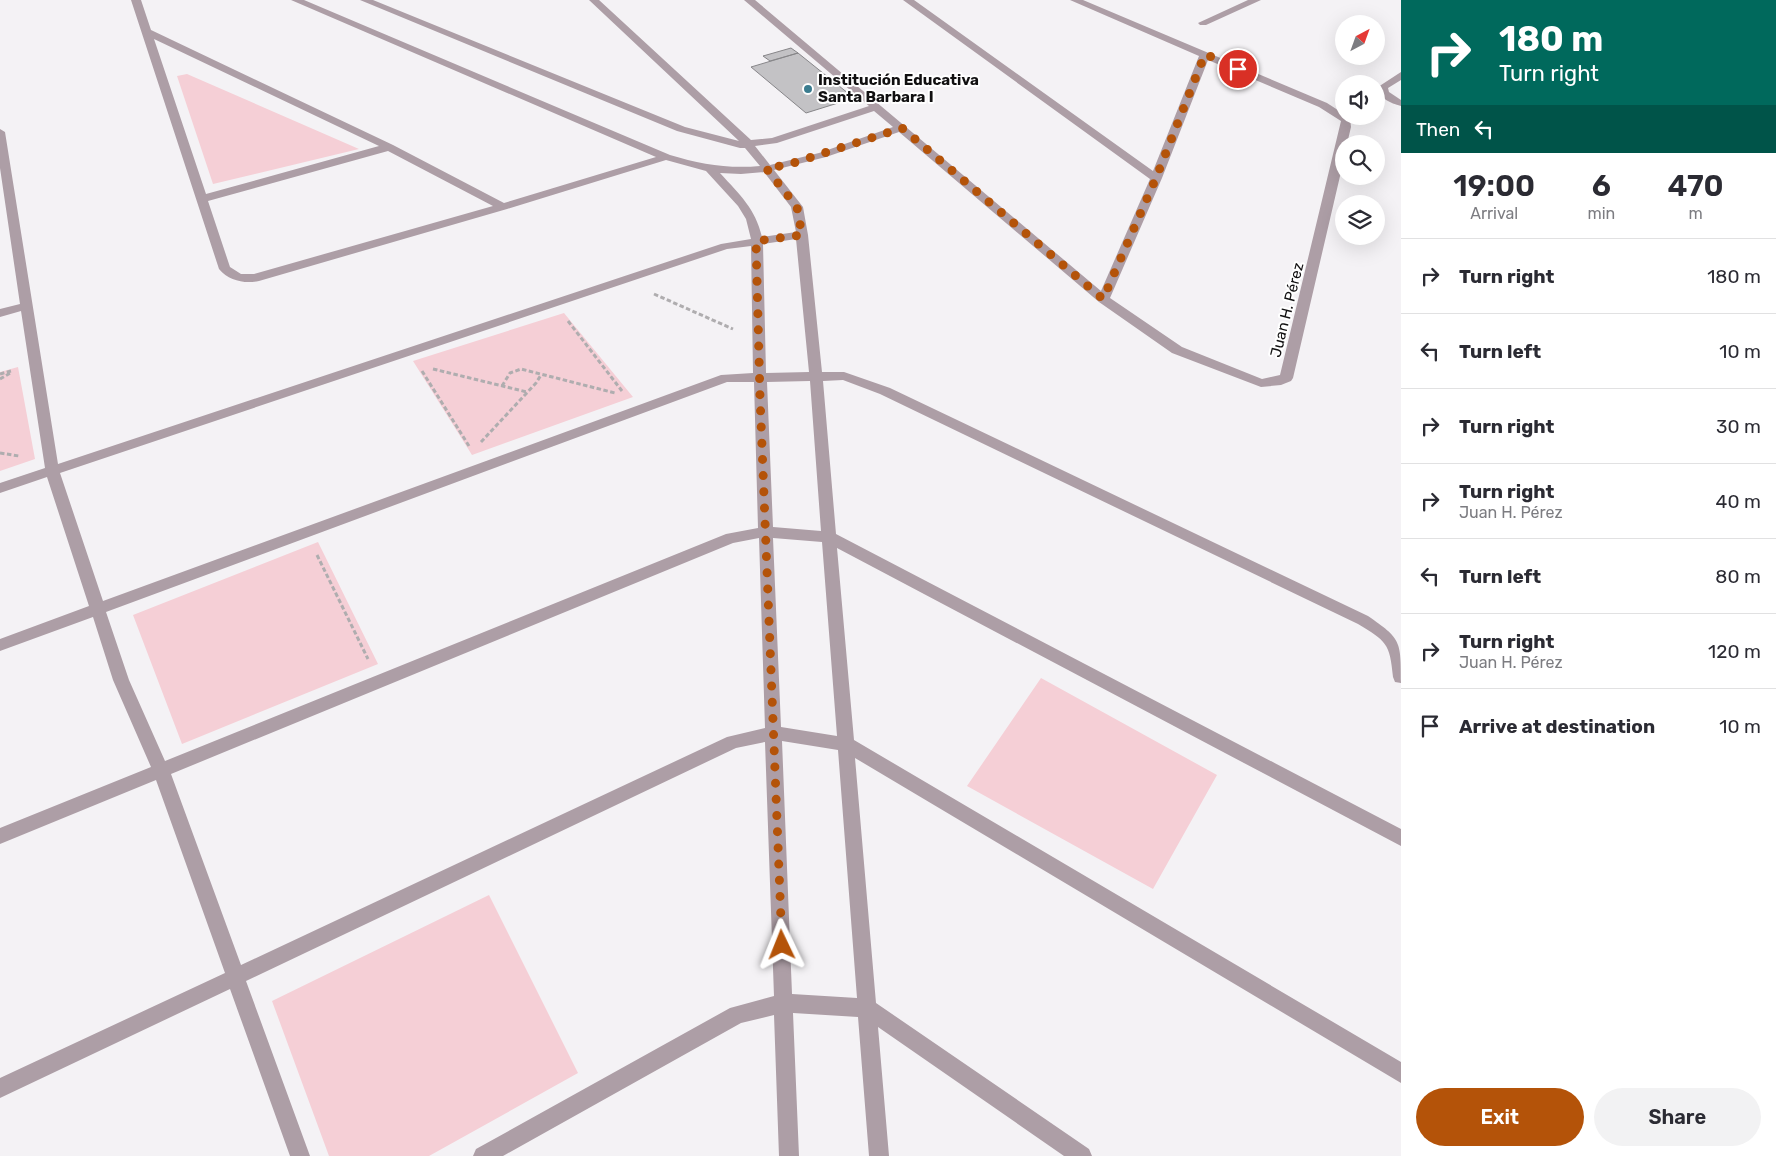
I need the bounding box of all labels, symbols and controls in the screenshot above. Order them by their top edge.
north arrow [1335,15,1385,65]
map controls [1335,15,1385,245]
text: 180 m [1499,18,1603,60]
icon: right [1416,20,1481,85]
pin [1217,48,1259,90]
icon: arrive [1224,55,1252,83]
text: Turn right [1499,60,1599,87]
place label: Institución Educativa Santa Barbara I [818,71,979,106]
button: sound [1335,75,1385,125]
marker: Institución Educativa Santa Barbara I [802,83,814,95]
icon: left [1470,115,1498,143]
text: Then [1416,118,1460,141]
button: search [1335,135,1385,185]
text: 19:00 [1453,168,1535,204]
text: 6 [1592,168,1611,204]
text: 470 [1668,168,1724,204]
button: layers [1335,195,1385,245]
text: Arrival [1470,204,1518,223]
text: min [1587,204,1615,223]
text: m [1688,204,1703,223]
street label: Juan H. Pérez [1267,260,1308,359]
icon: right [1416,262,1444,290]
text: Turn right [1459,265,1554,288]
text: 180 m [1707,265,1761,288]
icon: left [1416,337,1444,365]
text: Turn left [1459,340,1541,363]
text: 10 m [1719,340,1761,363]
icon: right [1416,412,1444,440]
text: Turn right [1459,415,1554,438]
text: 30 m [1716,415,1761,438]
text: Turn right [1459,480,1554,503]
icon: right [1416,487,1444,515]
text: 40 m [1716,490,1761,513]
text: Juan H. Pérez [1459,503,1563,522]
icon: left [1416,562,1444,590]
text: Turn left [1459,565,1541,588]
text: 80 m [1715,565,1761,588]
text: Turn right [1459,630,1554,653]
icon: right [1416,637,1444,665]
text: 120 m [1708,640,1761,663]
text: Juan H. Pérez [1459,653,1563,672]
icon: arrive [1416,712,1444,740]
text: Arrive at destination [1459,715,1655,738]
text: 10 m [1719,715,1761,738]
position arrow [755,918,807,970]
button: Exit [1416,1088,1584,1146]
button: Share [1594,1088,1761,1146]

